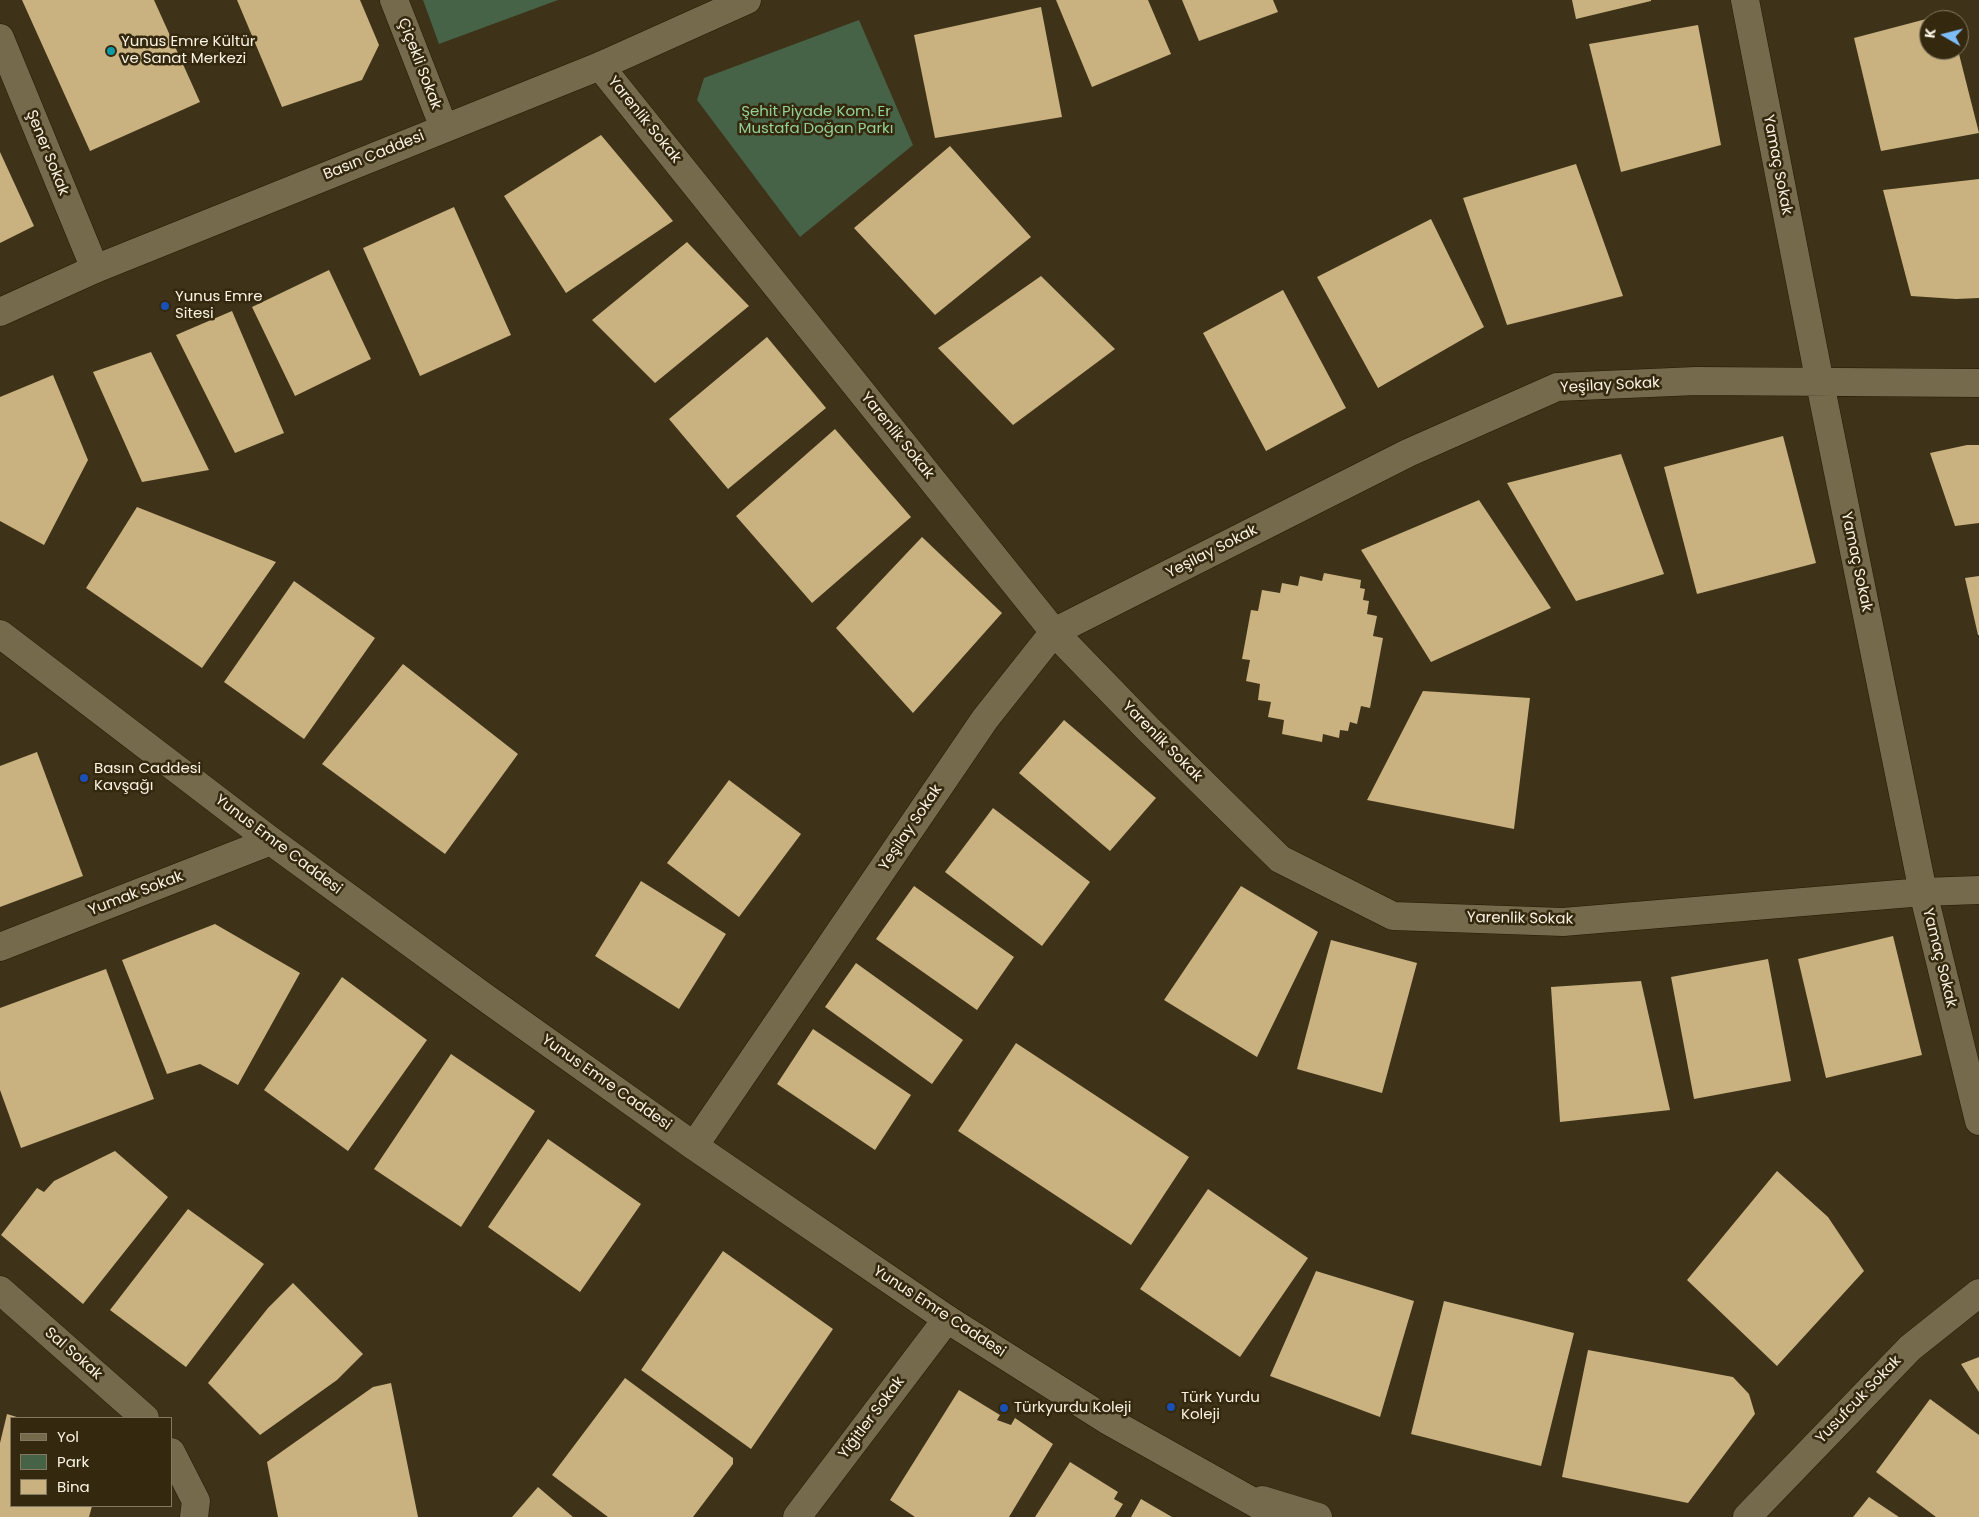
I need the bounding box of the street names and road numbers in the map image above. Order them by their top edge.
street label: Çiçekli Sokak [393,16,445,112]
street label: Yarenlik Sokak [603,73,685,167]
street label: Şener Sokak [22,108,72,198]
street label: Yamaç Sokak [1758,113,1796,217]
street label: Basın Caddesi [321,128,427,184]
street label: Yeşilay Sokak [1560,374,1660,398]
street label: Yarenlik Sokak [856,389,938,483]
street label: Yamaç Sokak [1837,510,1875,614]
street label: Yeşilay Sokak [1163,521,1261,583]
street label: Yarenlik Sokak [1118,698,1206,786]
street label: Yeşilay Sokak [876,782,946,874]
street label: Yunus Emre Caddesi [211,791,345,899]
street label: Yumak Sokak [86,868,186,920]
street label: Yamaç Sokak [1918,907,1960,1009]
street label: Yarenlik Sokak [1467,909,1573,929]
street label: Yunus Emre Caddesi [538,1031,674,1135]
street label: Yunus Emre Caddesi [869,1262,1009,1362]
street label: Sal Sokak [40,1324,106,1384]
street label: Yusufcuk Sokak [1813,1352,1905,1448]
street label: Yiğitler Sokak [835,1373,909,1463]

